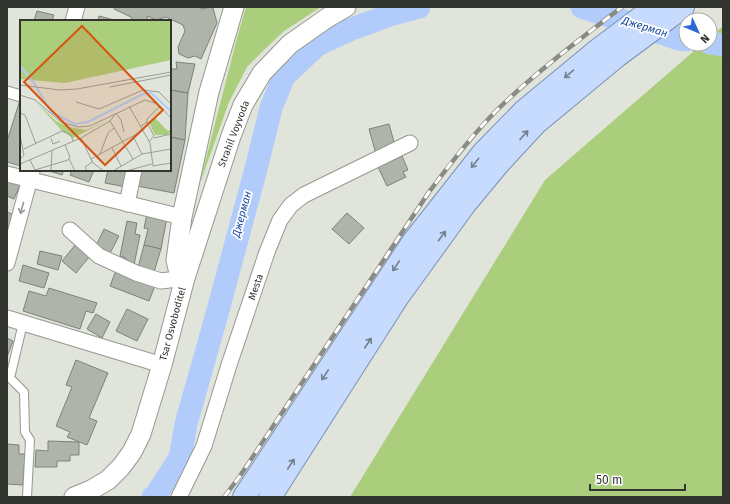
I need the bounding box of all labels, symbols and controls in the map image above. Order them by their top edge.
north arrow [678,12,718,52]
water label: Джерман [620,14,669,40]
inset map [20,20,171,171]
text: N [698,31,712,46]
one-way arrow [564,69,574,78]
street label: Strahil Voyvoda [216,99,252,169]
one-way arrow [520,130,529,140]
one-way arrow [470,158,479,168]
water label: Джерман [229,190,254,239]
one-way arrow [18,201,25,214]
one-way arrow [438,230,446,241]
one-way arrow [392,261,400,272]
street label: Mesta [246,272,266,302]
street label: Tsar Osvoboditel [157,286,189,362]
one-way arrow [365,337,373,349]
one-way arrow [320,369,328,381]
one-way arrow [287,459,295,470]
scale bar [590,466,685,492]
text: 50 m [596,473,622,487]

